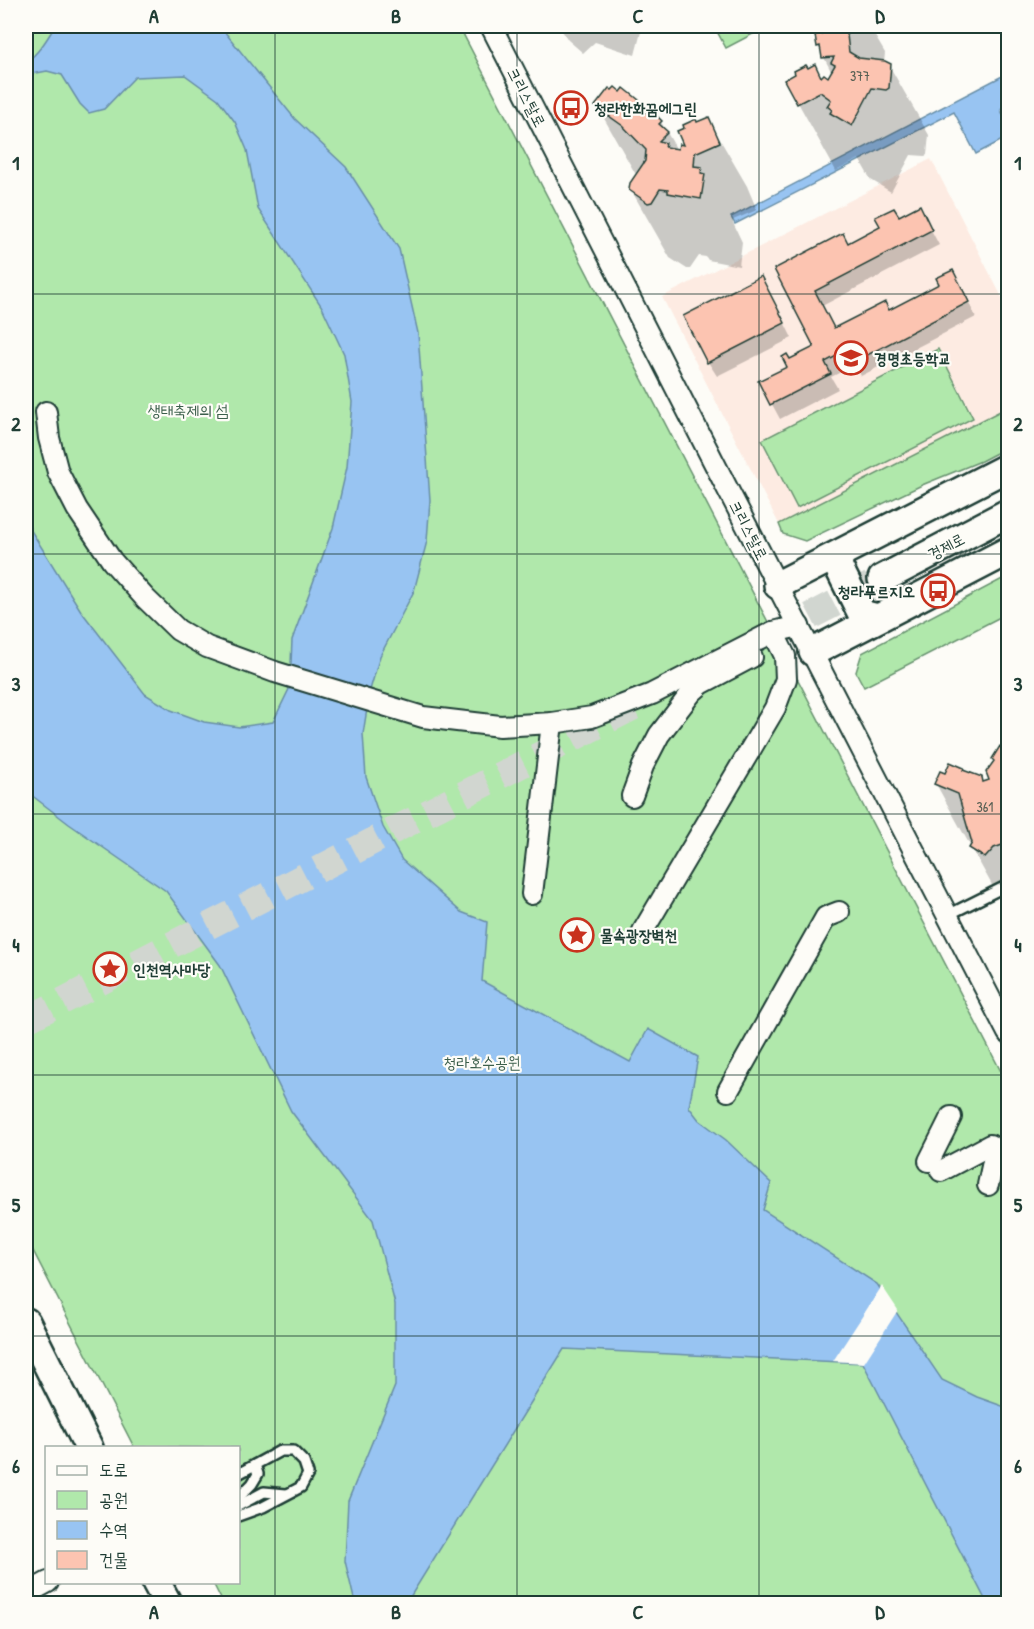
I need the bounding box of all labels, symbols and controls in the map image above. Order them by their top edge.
text: A [149,2,159,29]
text: B [391,2,401,29]
text: C [633,2,644,29]
text: D [875,2,885,29]
street label: 크리스탈로 [503,63,551,131]
house number: 377 [850,66,870,85]
bus stop icon: 청라한화꿈에그린 [553,90,589,126]
place label: 청라한화꿈에그린 [594,97,697,119]
text: 1 [12,149,20,176]
text: 1 [1014,149,1022,176]
school or university icon: 경명초등학교 [833,340,869,376]
place label: 경명초등학교 [874,347,951,369]
park label: 생태축제의 섬 [148,399,229,421]
text: 2 [11,410,21,437]
text: 2 [1013,410,1023,437]
street label: 크리스탈로 [725,496,773,564]
street label: 경제로 [924,527,968,565]
bus stop icon: 청라푸르지오 [920,573,956,609]
place label: 청라푸르지오 [838,580,915,602]
text: 3 [12,670,21,697]
text: 3 [1014,670,1023,697]
house number: 361 [977,797,993,816]
place icon: 물속광장벽천 [559,917,595,953]
place label: 물속광장벽천 [600,924,677,946]
text: 4 [12,931,20,958]
text: 4 [1014,931,1022,958]
place icon: 인천역사마당 [92,951,128,987]
place label: 인천역사마당 [133,958,210,980]
park label: 청라호수공원 [443,1051,521,1073]
text: 5 [12,1191,21,1218]
text: 5 [1014,1191,1023,1218]
legend [45,1446,240,1584]
text: 6 [12,1452,20,1479]
text: 6 [1014,1452,1022,1479]
text: 도로 [99,1457,128,1482]
text: 공원 [99,1487,128,1512]
text: 수역 [99,1517,128,1542]
text: 건물 [99,1547,128,1572]
text: A [149,1598,159,1625]
text: B [391,1598,401,1625]
text: C [633,1598,644,1625]
text: D [875,1598,885,1625]

